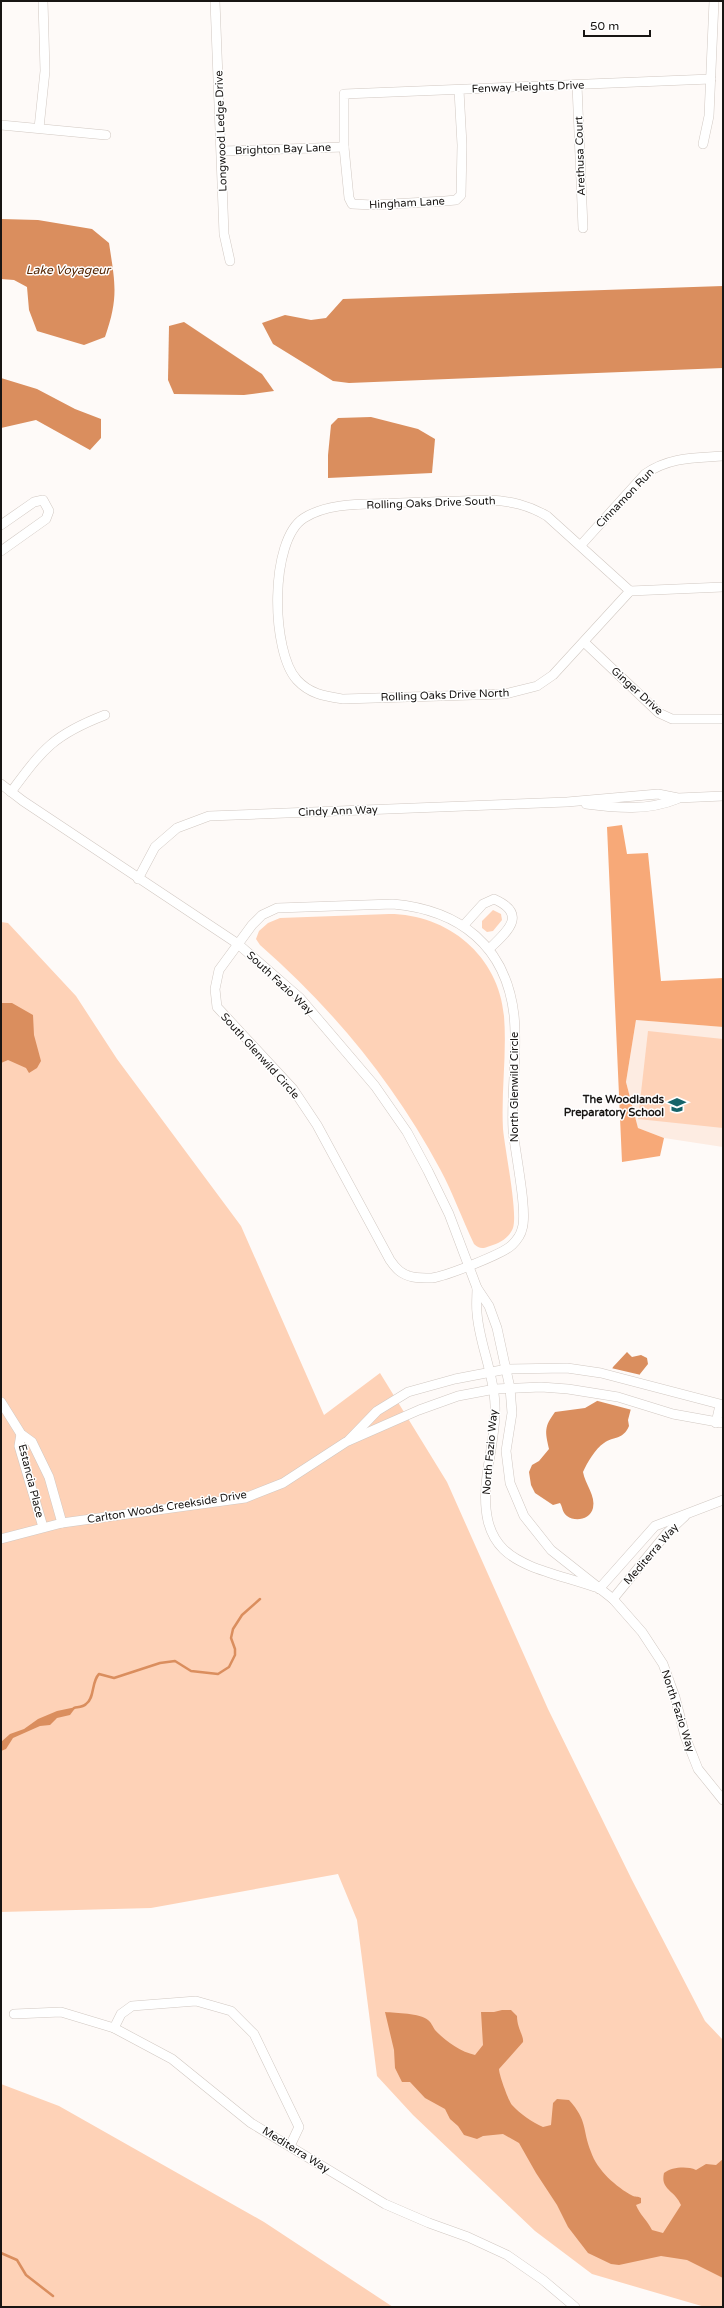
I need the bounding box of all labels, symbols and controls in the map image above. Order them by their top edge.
scale bar [584,12,650,38]
text: 50 m [590,19,619,33]
street label: Longwood Ledge Drive [212,70,230,192]
street label: Fenway Heights Drive [471,79,585,95]
street label: Arethusa Court [572,116,588,196]
street label: Brighton Bay Lane [235,141,331,157]
street label: Hingham Lane [369,195,445,211]
water label: Lake Voyageur [26,263,112,277]
street label: Cinnamon Run [593,466,657,530]
street label: Rolling Oaks Drive South [366,494,496,512]
street label: Ginger Drive [608,664,666,718]
street label: Rolling Oaks Drive North [380,686,510,704]
street label: Cindy Ann Way [298,803,378,819]
street label: South Fazio Way [244,949,316,1017]
street label: South Glenwild Circle [218,1010,302,1102]
street label: North Glenwild Circle [508,1032,521,1142]
place label: The Woodlands Preparatory School [564,1093,665,1120]
school or university icon: The Woodlands Preparatory School [667,1095,687,1115]
street label: North Fazio Way [480,1409,500,1495]
street label: Estancia Place [16,1443,46,1519]
street label: Carlton Woods Creekside Drive [86,1488,248,1526]
street label: Mediterra Way [621,1521,681,1587]
street label: North Fazio Way [659,1668,697,1754]
street label: Mediterra Way [260,2124,332,2176]

